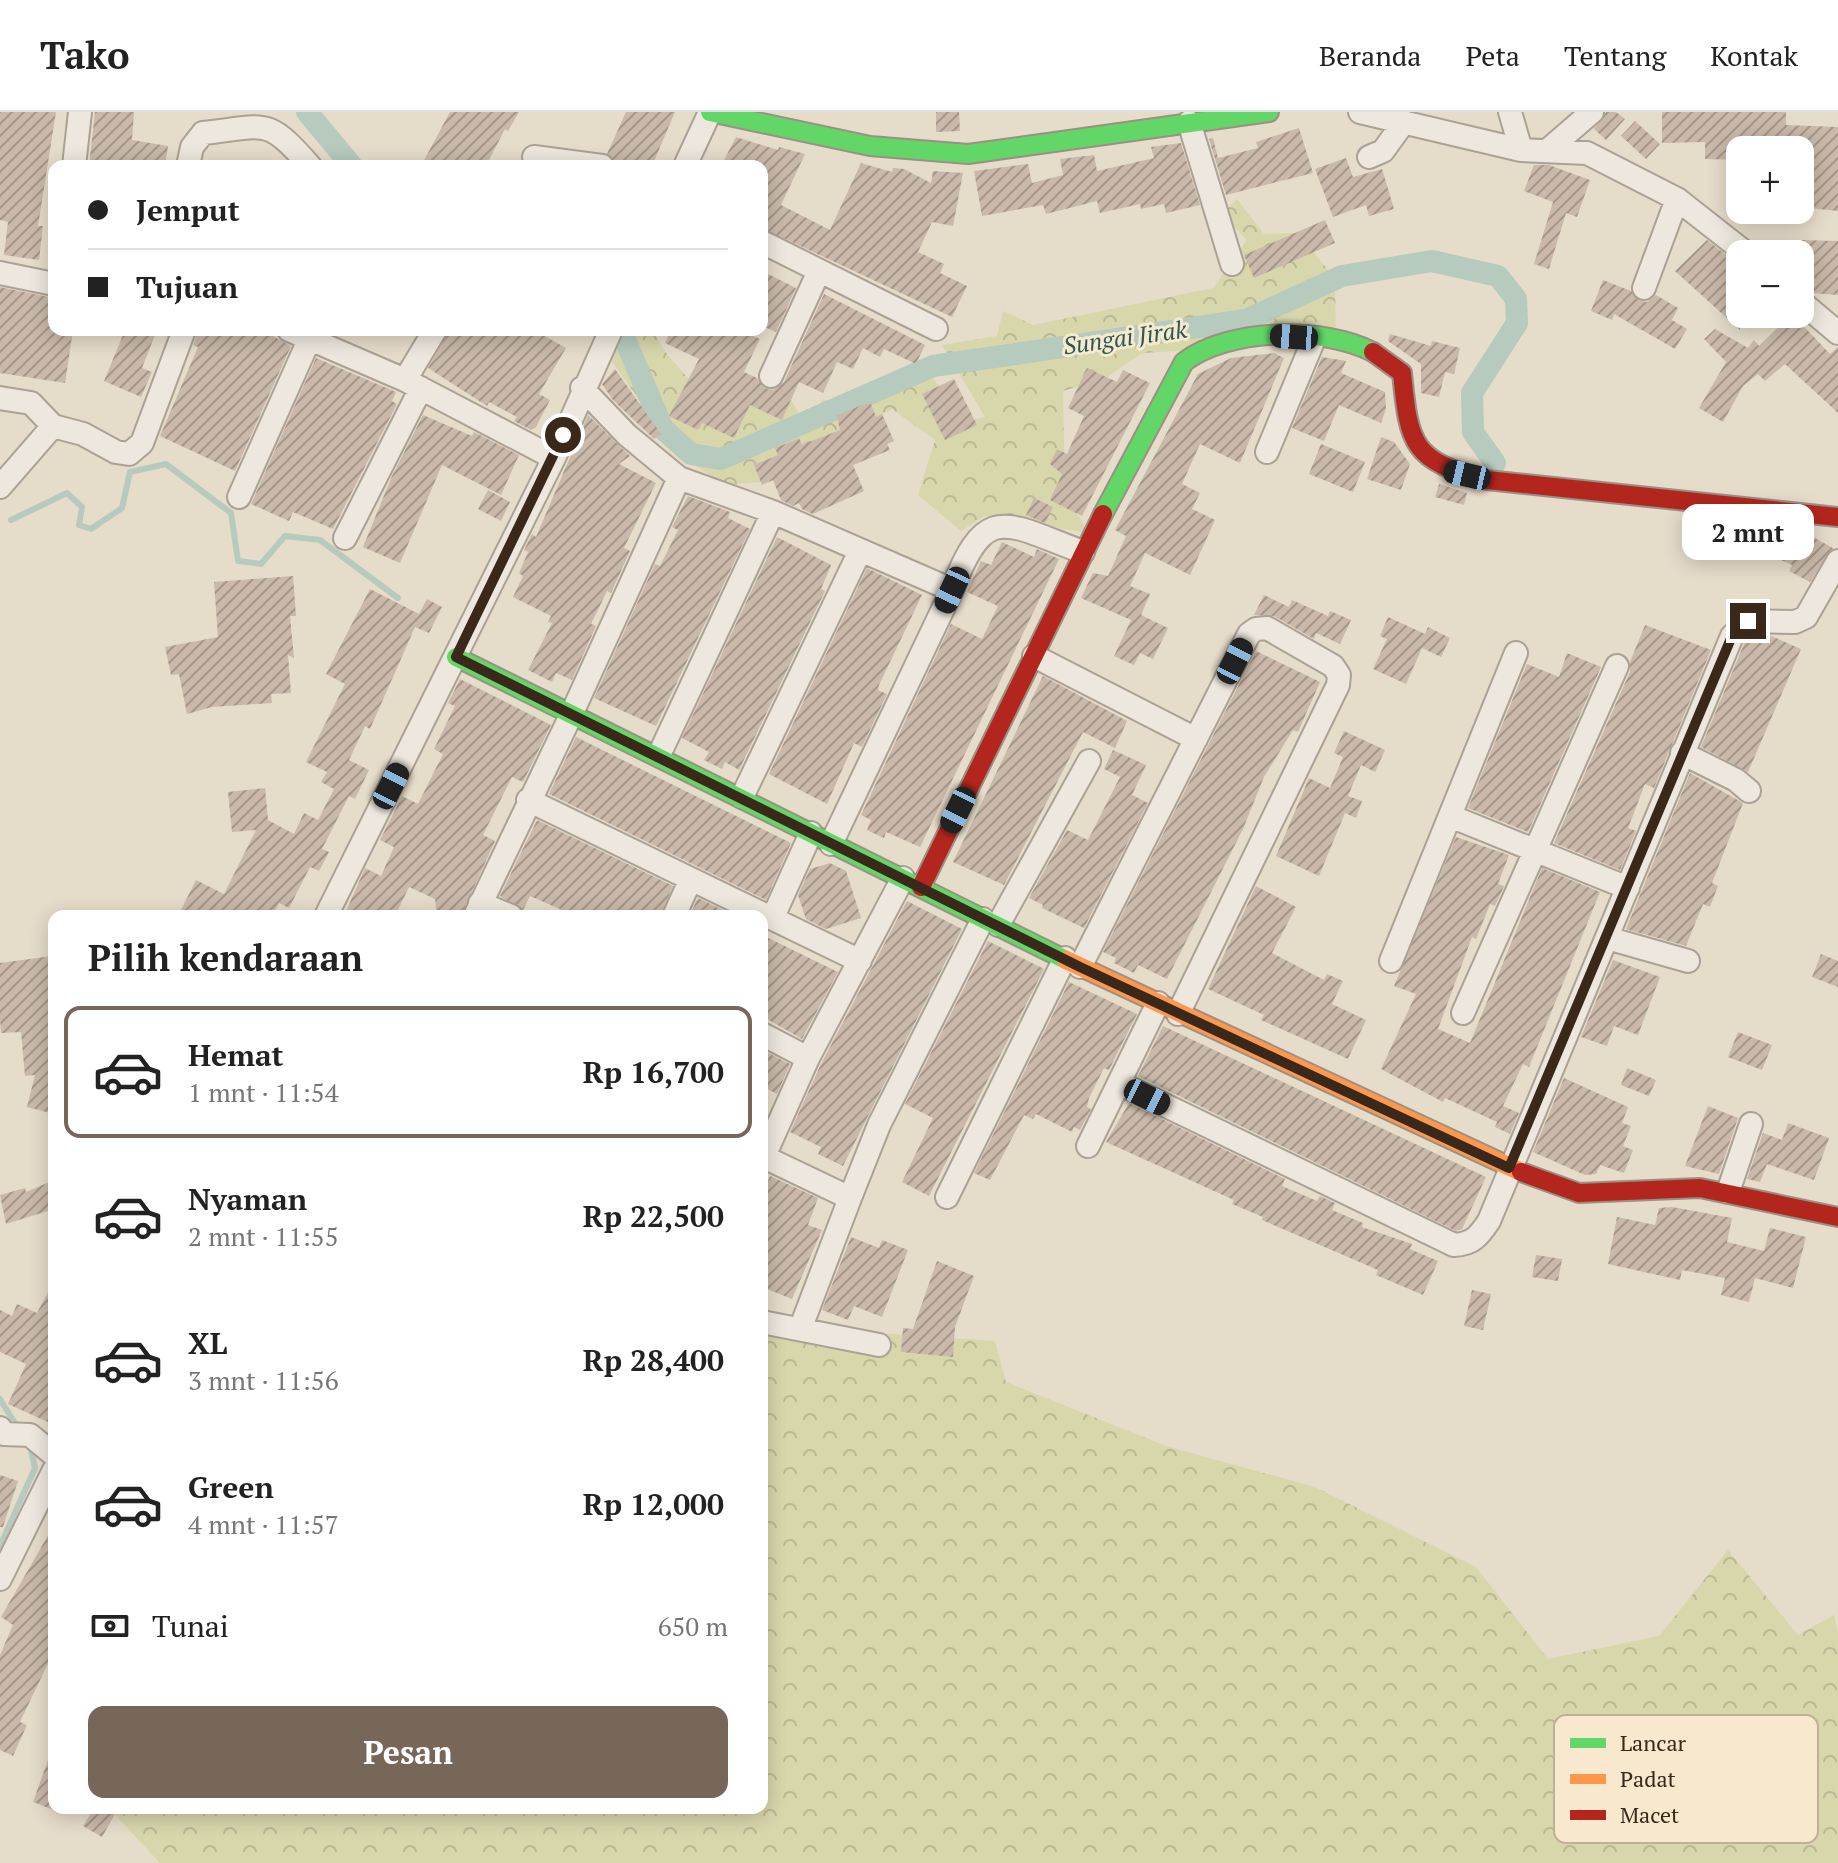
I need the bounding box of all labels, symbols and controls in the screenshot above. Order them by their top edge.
text: Tako [40,30,130,80]
text: Beranda [1319,37,1422,74]
text: Peta [1466,37,1520,74]
text: Tentang [1564,37,1666,74]
text: Kontak [1710,37,1798,74]
map controls [1726,136,1814,328]
button: + [1726,136,1814,224]
text: Jemput [136,190,240,230]
button: − [1726,240,1814,328]
text: Tujuan [136,267,238,307]
water label: Sungai Jirak [1061,312,1189,361]
car [1269,323,1319,351]
route start [545,417,581,453]
car [1441,458,1493,492]
callout: 2 mnt [1682,505,1814,561]
text: 2 mnt [1712,515,1784,549]
car [931,563,973,617]
route end [1730,603,1766,639]
car [1213,634,1257,688]
car [369,759,413,813]
car [937,783,979,837]
text: Pilih kendaraan [88,934,363,981]
text: Hemat [188,1035,284,1075]
icon: car [92,1036,164,1108]
text: Rp 16,700 [583,1052,724,1092]
text: 1 mnt · 11:54 [188,1075,339,1109]
car [1120,1076,1174,1118]
text: Nyaman [188,1179,307,1219]
icon: car [92,1180,164,1252]
text: Rp 22,500 [583,1196,724,1236]
text: 2 mnt · 11:55 [188,1219,339,1253]
text: XL [188,1323,227,1363]
icon: car [92,1324,164,1396]
text: Rp 28,400 [583,1340,724,1380]
text: 3 mnt · 11:56 [188,1363,339,1397]
text: Green [188,1467,274,1507]
icon: car [92,1468,164,1540]
text: Rp 12,000 [583,1484,724,1524]
text: 4 mnt · 11:57 [188,1507,339,1541]
icon: cash [88,1604,132,1648]
text: Tunai [152,1606,229,1646]
text: 650 m [658,1609,728,1643]
button: Pesan [88,1706,728,1798]
legend [1554,1715,1818,1843]
text: Lancar [1620,1728,1687,1757]
text: Padat [1620,1764,1676,1793]
text: Macet [1620,1800,1679,1829]

